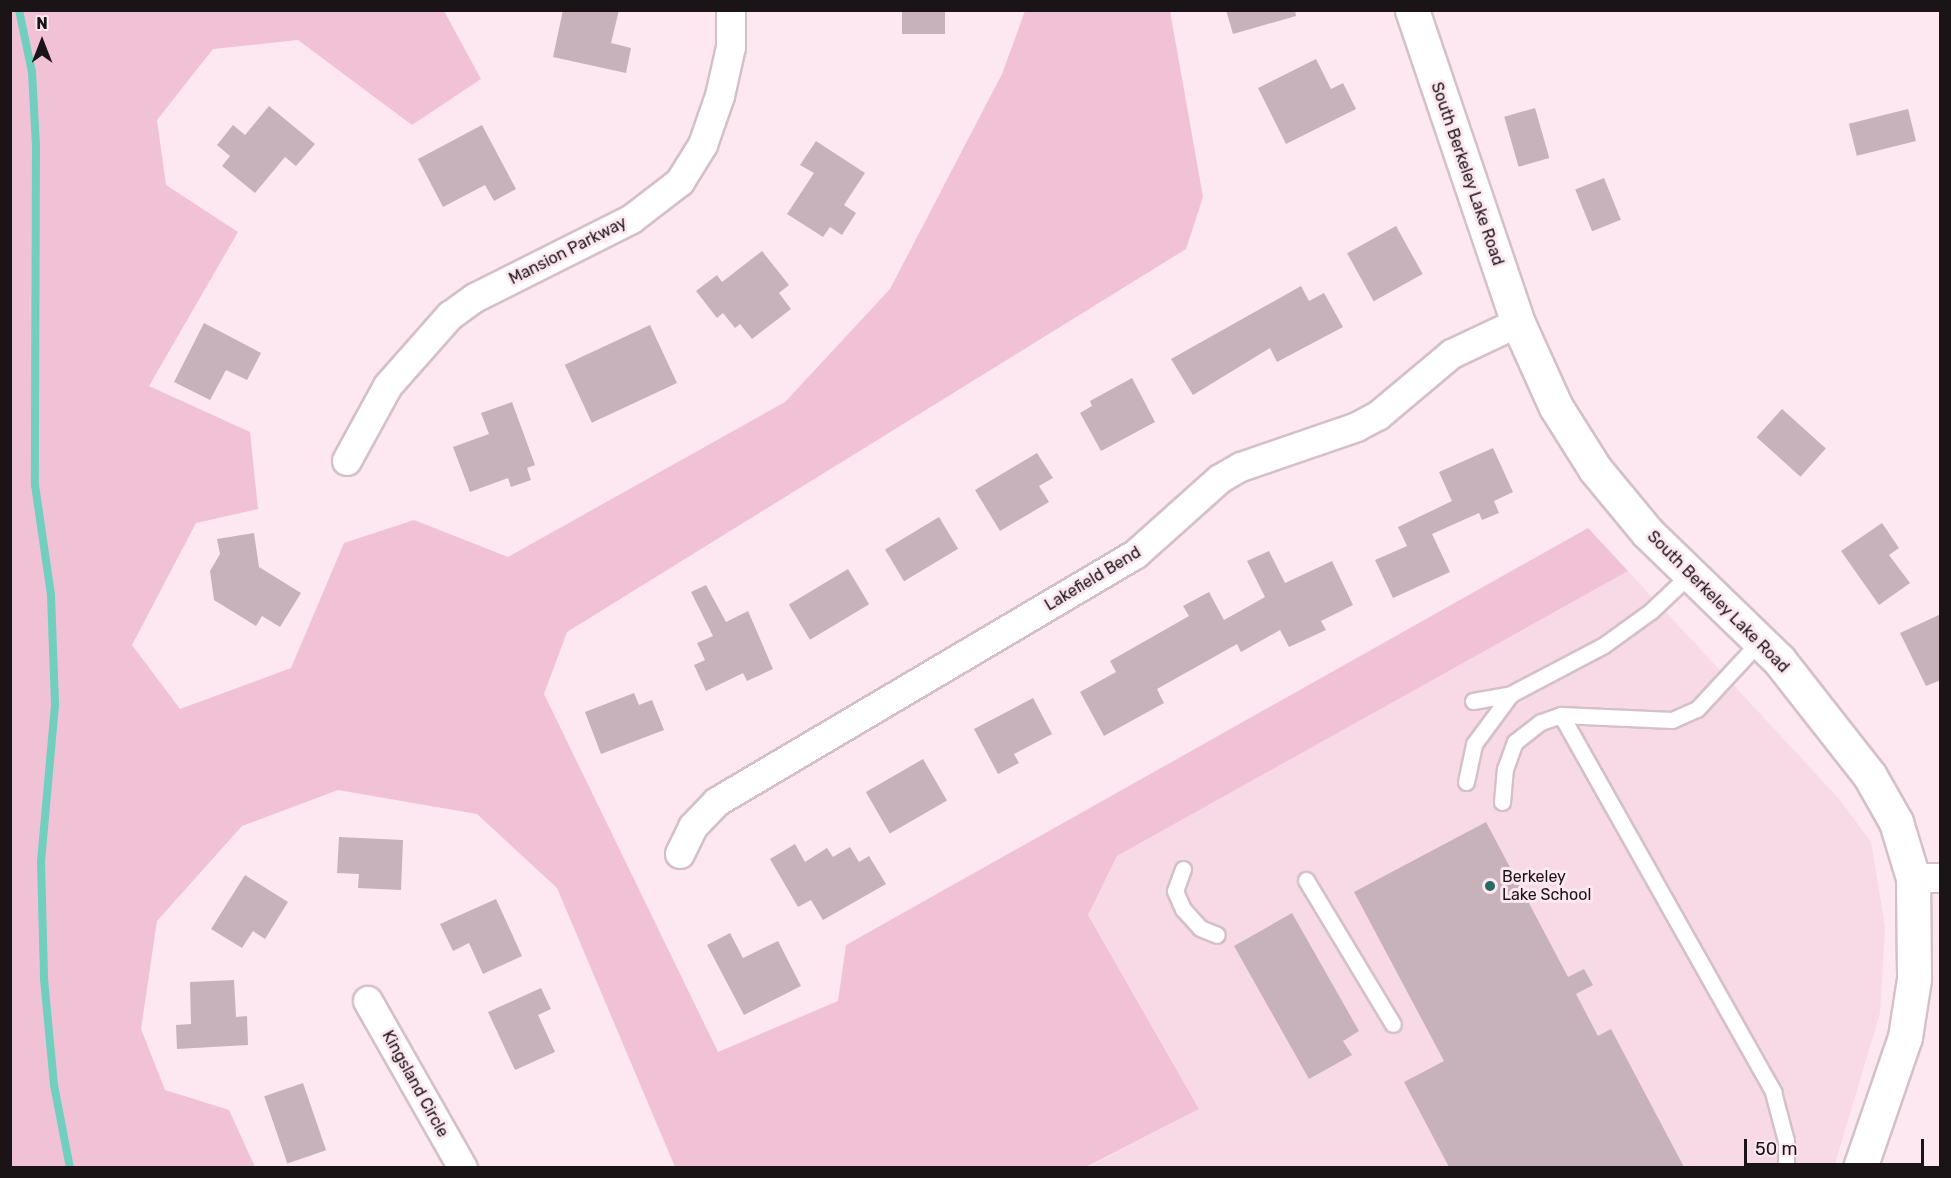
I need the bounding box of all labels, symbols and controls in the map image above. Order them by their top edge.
north arrow [12,12,72,72]
text: N [36,14,48,33]
street label: South Berkeley Lake Road [1427,80,1507,268]
street label: Mansion Parkway [506,213,630,289]
street label: South Berkeley Lake Road [1643,527,1793,677]
street label: Lakefield Bend [1042,543,1144,615]
place label: Berkeley Lake School [1502,867,1591,905]
marker: Berkeley Lake School [1483,879,1497,893]
street label: Kingsland Circle [378,1027,452,1141]
scale bar [1747,1127,1927,1165]
text: 50 m [1755,1138,1798,1160]

